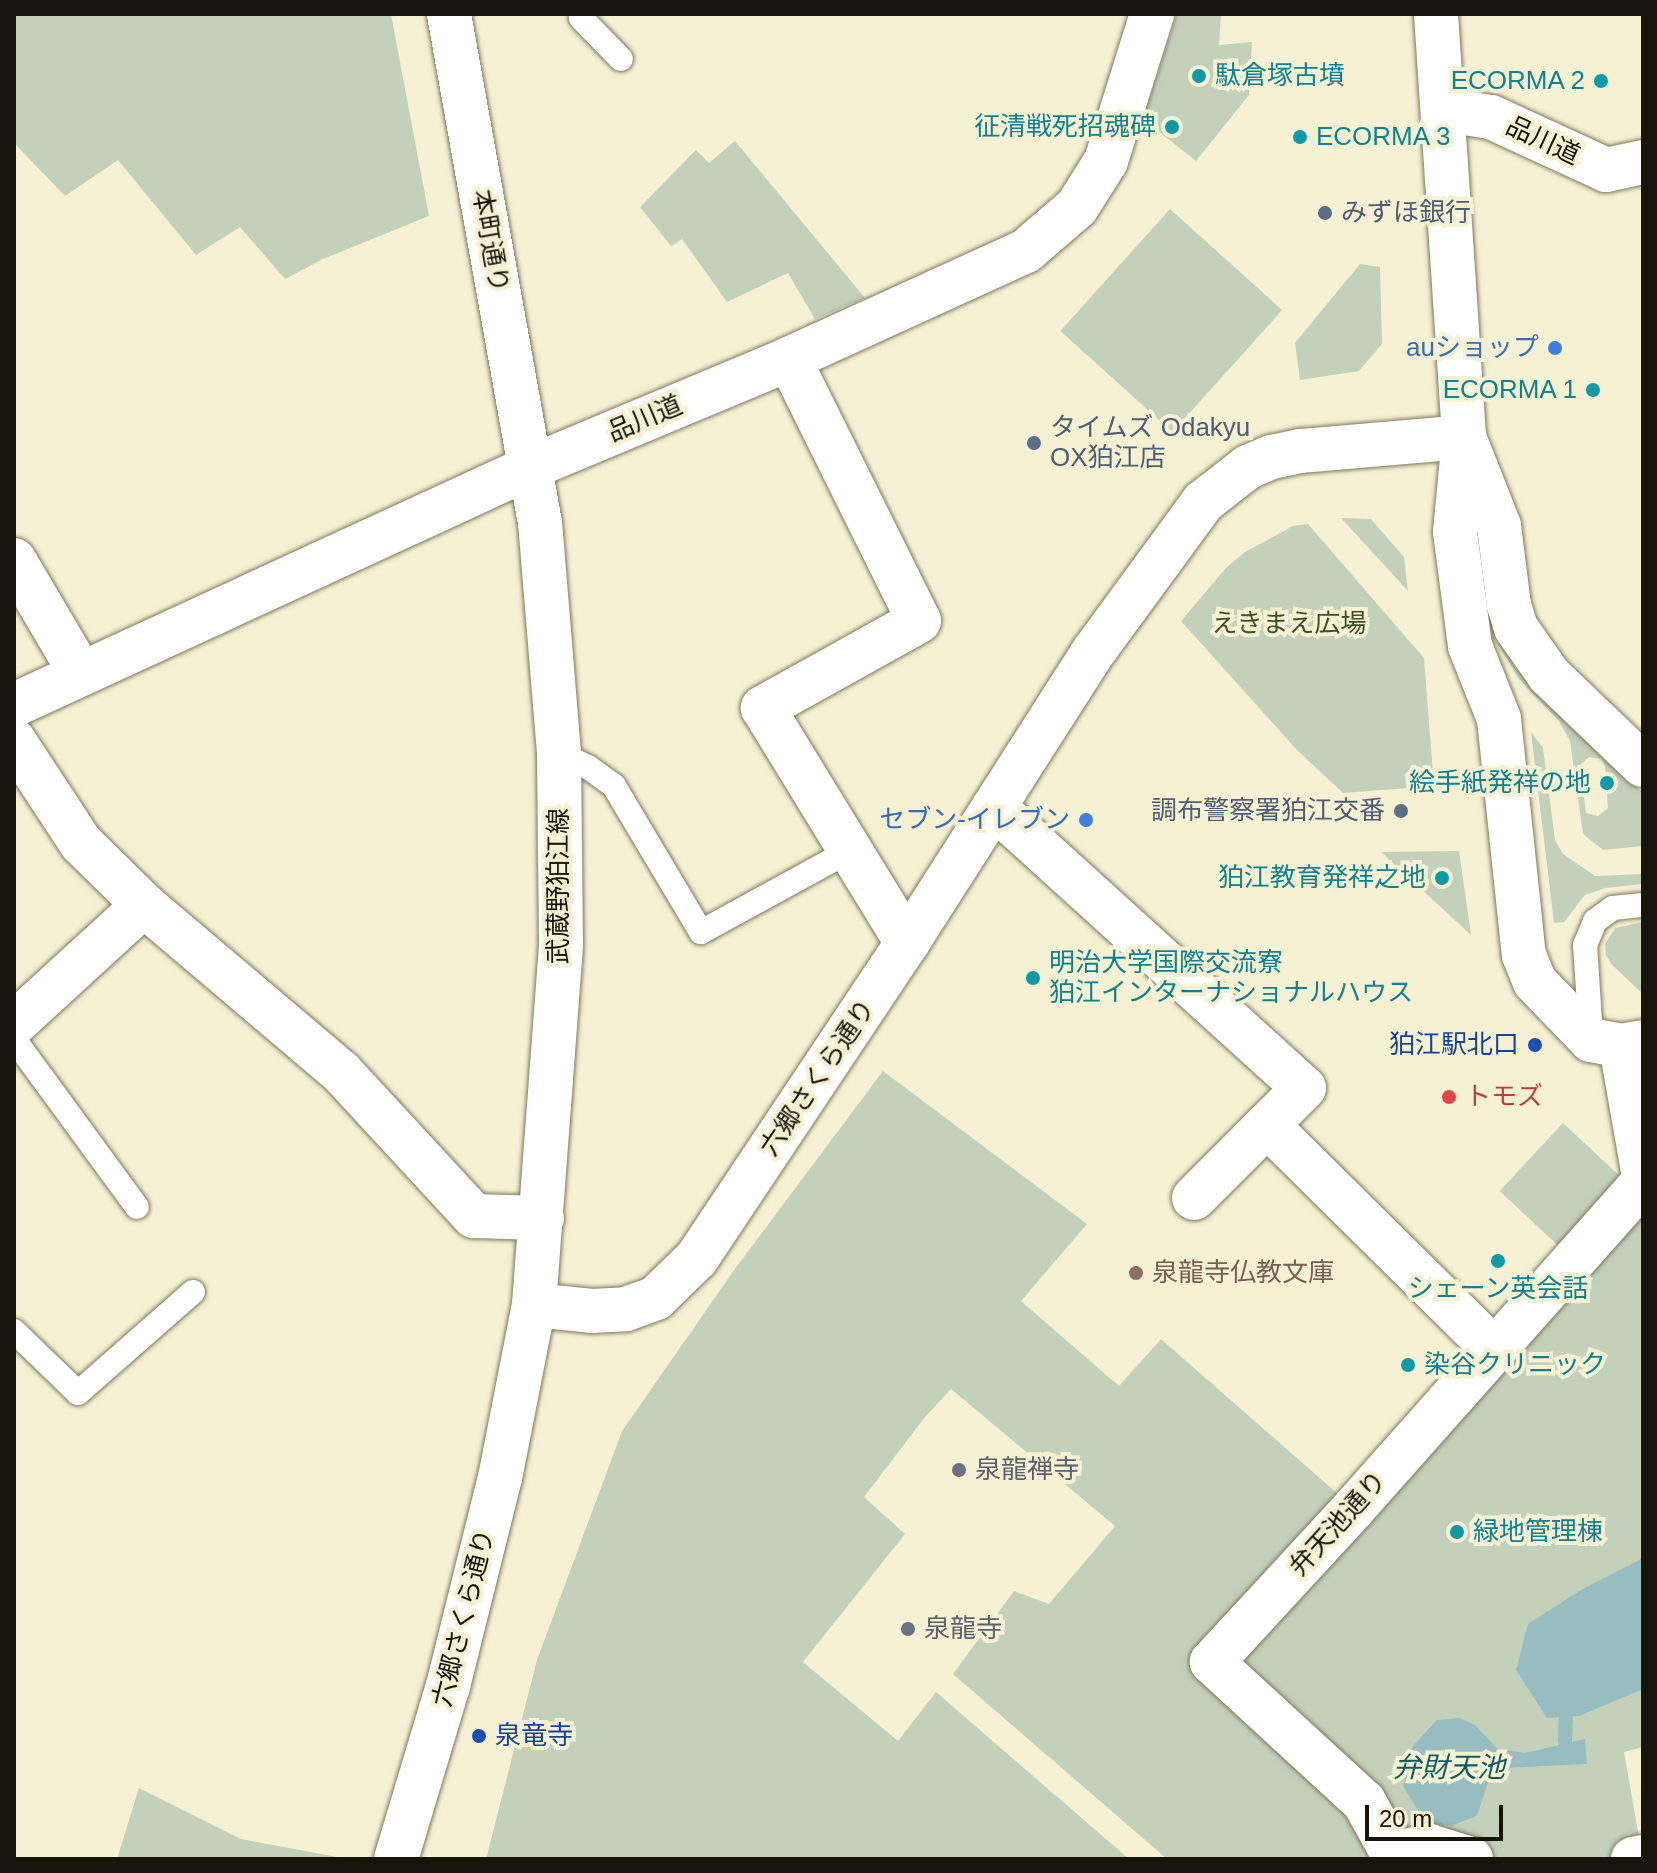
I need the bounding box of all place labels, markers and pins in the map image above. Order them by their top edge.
place label: 駄倉塚古墳 [1215,60,1345,92]
place label: ECORMA 2 [1449,65,1585,97]
marker: 駄倉塚古墳 [1190,67,1208,85]
marker: ECORMA 2 [1592,72,1610,90]
place label: 征清戦死招魂碑 [974,111,1156,143]
marker: 征清戦死招魂碑 [1163,118,1181,136]
place label: ECORMA 3 [1316,121,1452,153]
marker: ECORMA 3 [1291,128,1309,146]
place label: みずほ銀行 [1341,197,1471,229]
marker: みずほ銀行 [1316,204,1334,222]
place label: auショップ [1406,332,1539,364]
marker: auショップ [1546,339,1564,357]
place label: ECORMA 1 [1441,374,1577,406]
marker: ECORMA 1 [1584,381,1602,399]
place label: タイムズ Odakyu OX狛江店 [1050,412,1251,474]
marker: タイムズ Odakyu OX狛江店 [1025,434,1043,452]
place label: 絵手紙発祥の地 [1409,767,1591,799]
marker: 絵手紙発祥の地 [1598,774,1616,792]
place label: 調布警察署狛江交番 [1151,795,1385,827]
marker: 調布警察署狛江交番 [1392,802,1410,820]
place label: セブン-イレブン [879,804,1070,836]
marker: セブン-イレブン [1077,811,1095,829]
place label: 狛江教育発祥之地 [1218,862,1426,894]
marker: 狛江教育発祥之地 [1433,869,1451,887]
place label: 明治大学国際交流寮 狛江インターナショナルハウス [1049,947,1413,1008]
marker: 明治大学国際交流寮 狛江インターナショナルハウス [1024,969,1042,987]
place label: 狛江駅北口 [1389,1029,1519,1061]
marker: 狛江駅北口 [1526,1036,1544,1054]
place label: トモズ [1465,1081,1543,1113]
marker: トモズ [1440,1088,1458,1106]
marker: シェーン英会話 [1489,1252,1507,1270]
place label: 泉龍寺仏教文庫 [1152,1257,1334,1289]
marker: 泉龍寺仏教文庫 [1127,1264,1145,1282]
place label: シェーン英会話 [1407,1273,1589,1305]
place label: 染谷クリニック [1424,1349,1606,1381]
marker: 染谷クリニック [1399,1356,1417,1374]
place label: 泉龍禅寺 [975,1454,1079,1486]
marker: 泉龍禅寺 [950,1461,968,1479]
place label: 緑地管理棟 [1473,1516,1603,1548]
marker: 緑地管理棟 [1448,1523,1466,1541]
place label: 泉龍寺 [924,1613,1002,1645]
marker: 泉龍寺 [899,1620,917,1638]
place label: 泉竜寺 [495,1720,573,1752]
marker: 泉竜寺 [470,1727,488,1745]

